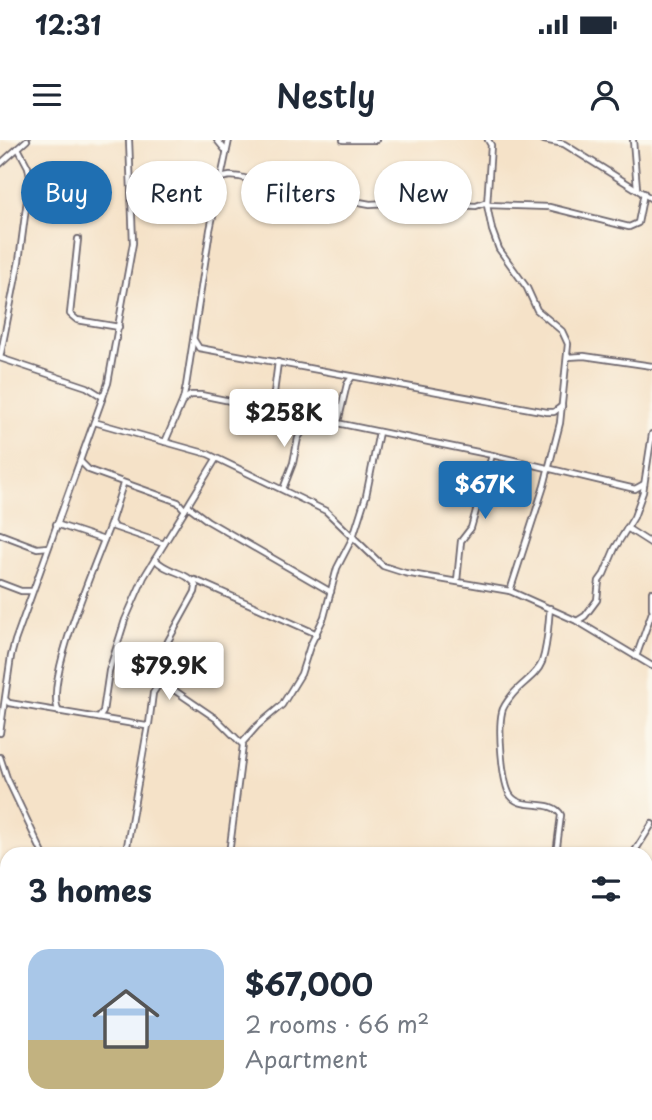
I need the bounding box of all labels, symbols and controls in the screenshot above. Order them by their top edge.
text: 12:31 [35,5,101,44]
text: Nestly [276,71,376,119]
icon: menu [28,76,66,114]
icon: person [586,76,624,114]
chip: Buy [21,161,112,224]
chip: Rent [126,161,227,224]
chip: Filters [241,161,360,224]
chip: New [374,161,472,224]
pin: $258K [235,390,333,449]
text: $258K [245,394,323,429]
pin: $67K [444,462,526,521]
text: $67K [455,466,515,501]
pin: $79.9K [112,643,226,702]
text: $79.9K [131,647,207,682]
text: 3 homes [28,867,152,912]
icon: filters [587,870,625,908]
text: $67,000 [245,961,373,1006]
icon: home [84,977,168,1061]
text: 2 rooms · 66 m² [245,1006,429,1041]
text: Apartment [245,1041,368,1076]

